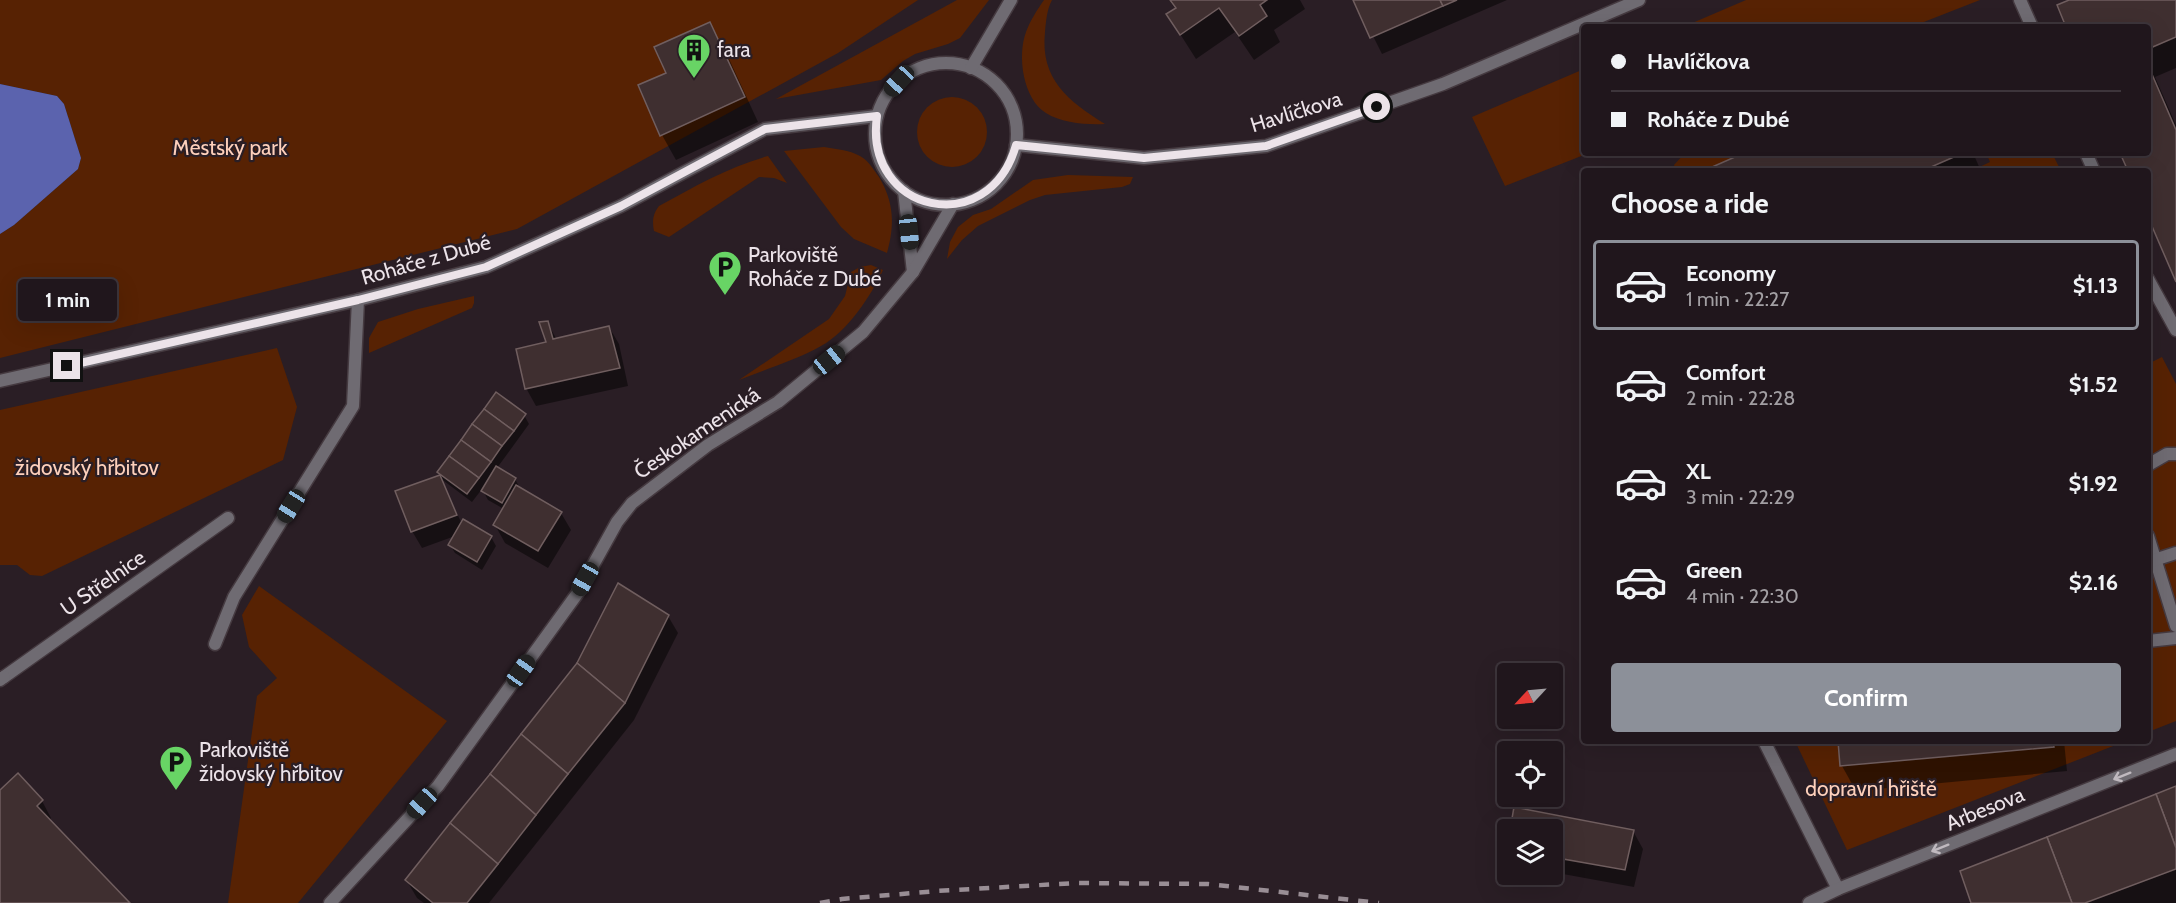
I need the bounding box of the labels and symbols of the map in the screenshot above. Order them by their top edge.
building icon: fara [676,32,712,79]
place label: fara [717,37,751,62]
car [880,62,918,100]
street label: Havlíčkova [1247,86,1345,137]
route start [1363,93,1390,120]
park label: Městský park [173,135,288,160]
car [898,213,920,251]
street label: Roháče z Dubé [358,229,494,290]
place label: Parkoviště Roháče z Dubé [748,242,882,291]
parking icon: Parkoviště Roháče z Dubé [707,249,743,296]
callout: 1 min [17,279,116,321]
car [809,342,849,378]
route end [53,352,80,379]
street label: Českokamenická [629,381,764,484]
park label: židovský hřbitov [15,455,160,480]
car [274,486,308,526]
street label: U Střelnice [56,544,150,621]
car [568,559,602,599]
car [503,651,539,691]
north arrow [1497,663,1563,729]
place label: Parkoviště židovský hřbitov [199,737,344,786]
parking icon: Parkoviště židovský hřbitov [158,744,194,791]
one-way arrow [2113,771,2131,782]
park label: dopravní hřiště [1805,776,1937,801]
street label: Arbesova [1942,782,2028,836]
car [403,784,441,822]
one-way arrow [1932,843,1950,854]

